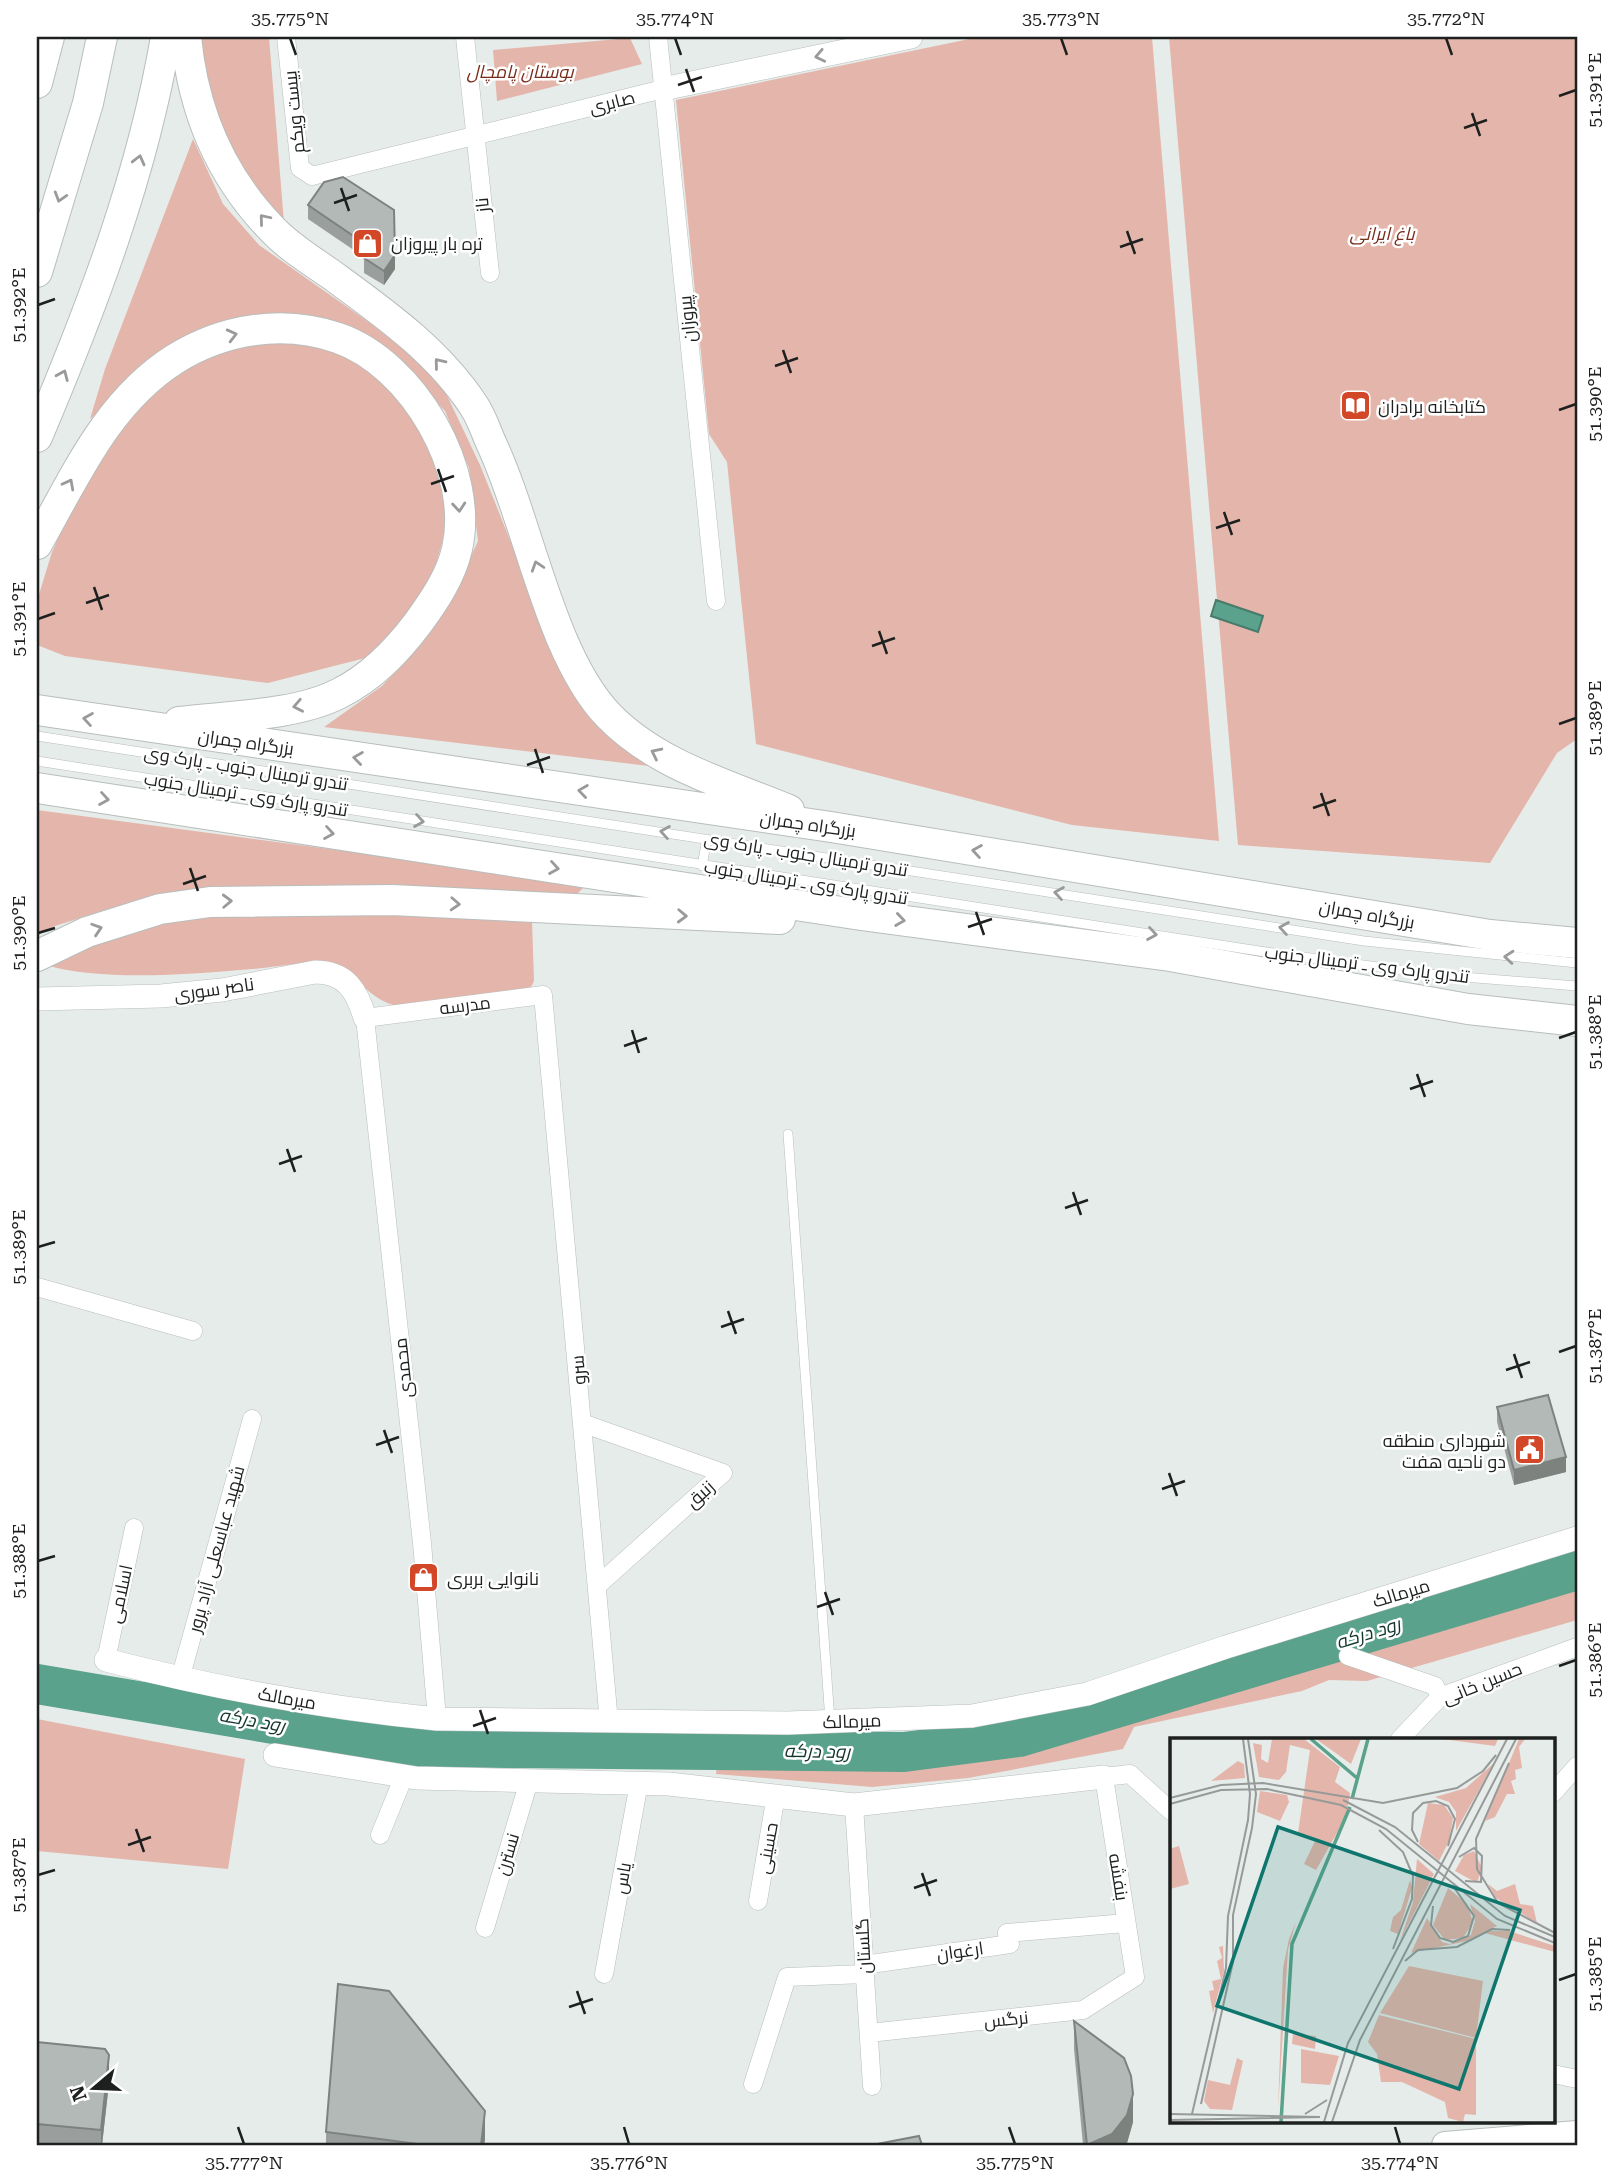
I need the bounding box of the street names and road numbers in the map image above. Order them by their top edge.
street label: بیست ویکم [279,69,311,154]
street label: صابری [587,86,637,119]
street label: ناز [471,196,494,214]
street label: پیروزان [674,294,702,343]
street label: بزرگراه چمران [196,725,295,761]
street label: تندرو ترمینال جنوب ـ پارک وی [142,742,350,796]
street label: تندرو پارک وی ـ ترمینال جنوب [142,768,350,822]
street label: بزرگراه چمران [758,807,857,843]
street label: تندرو ترمینال جنوب ـ پارک وی [702,828,910,882]
street label: تندرو پارک وی ـ ترمینال جنوب [702,856,910,910]
street label: بزرگراه چمران [1317,895,1416,935]
street label: تندرو پارک وی ـ ترمینال جنوب [1263,941,1471,989]
street label: ناصر سوری [173,973,255,1006]
street label: مدرسه [438,991,492,1020]
street label: محمدی [389,1337,418,1399]
street label: سرو [566,1354,591,1386]
street label: شهید عباسعلی آزاد پرور [183,1463,250,1636]
street label: زنبق [681,1476,720,1514]
street label: اسلامی [104,1563,137,1625]
street label: میرمالک [1370,1574,1432,1613]
street label: حسین خانی [1439,1658,1525,1709]
street label: میرمالک [256,1683,318,1714]
street label: میرمالک [822,1709,882,1734]
street label: حسینی [752,1821,783,1876]
street label: نسترن [491,1830,524,1878]
street label: بنفشه [1105,1852,1133,1902]
street label: یاس [609,1860,636,1896]
street label: گلستان [851,1918,876,1974]
street label: ارغوان [935,1937,985,1966]
street label: نرگس [983,2006,1029,2033]

